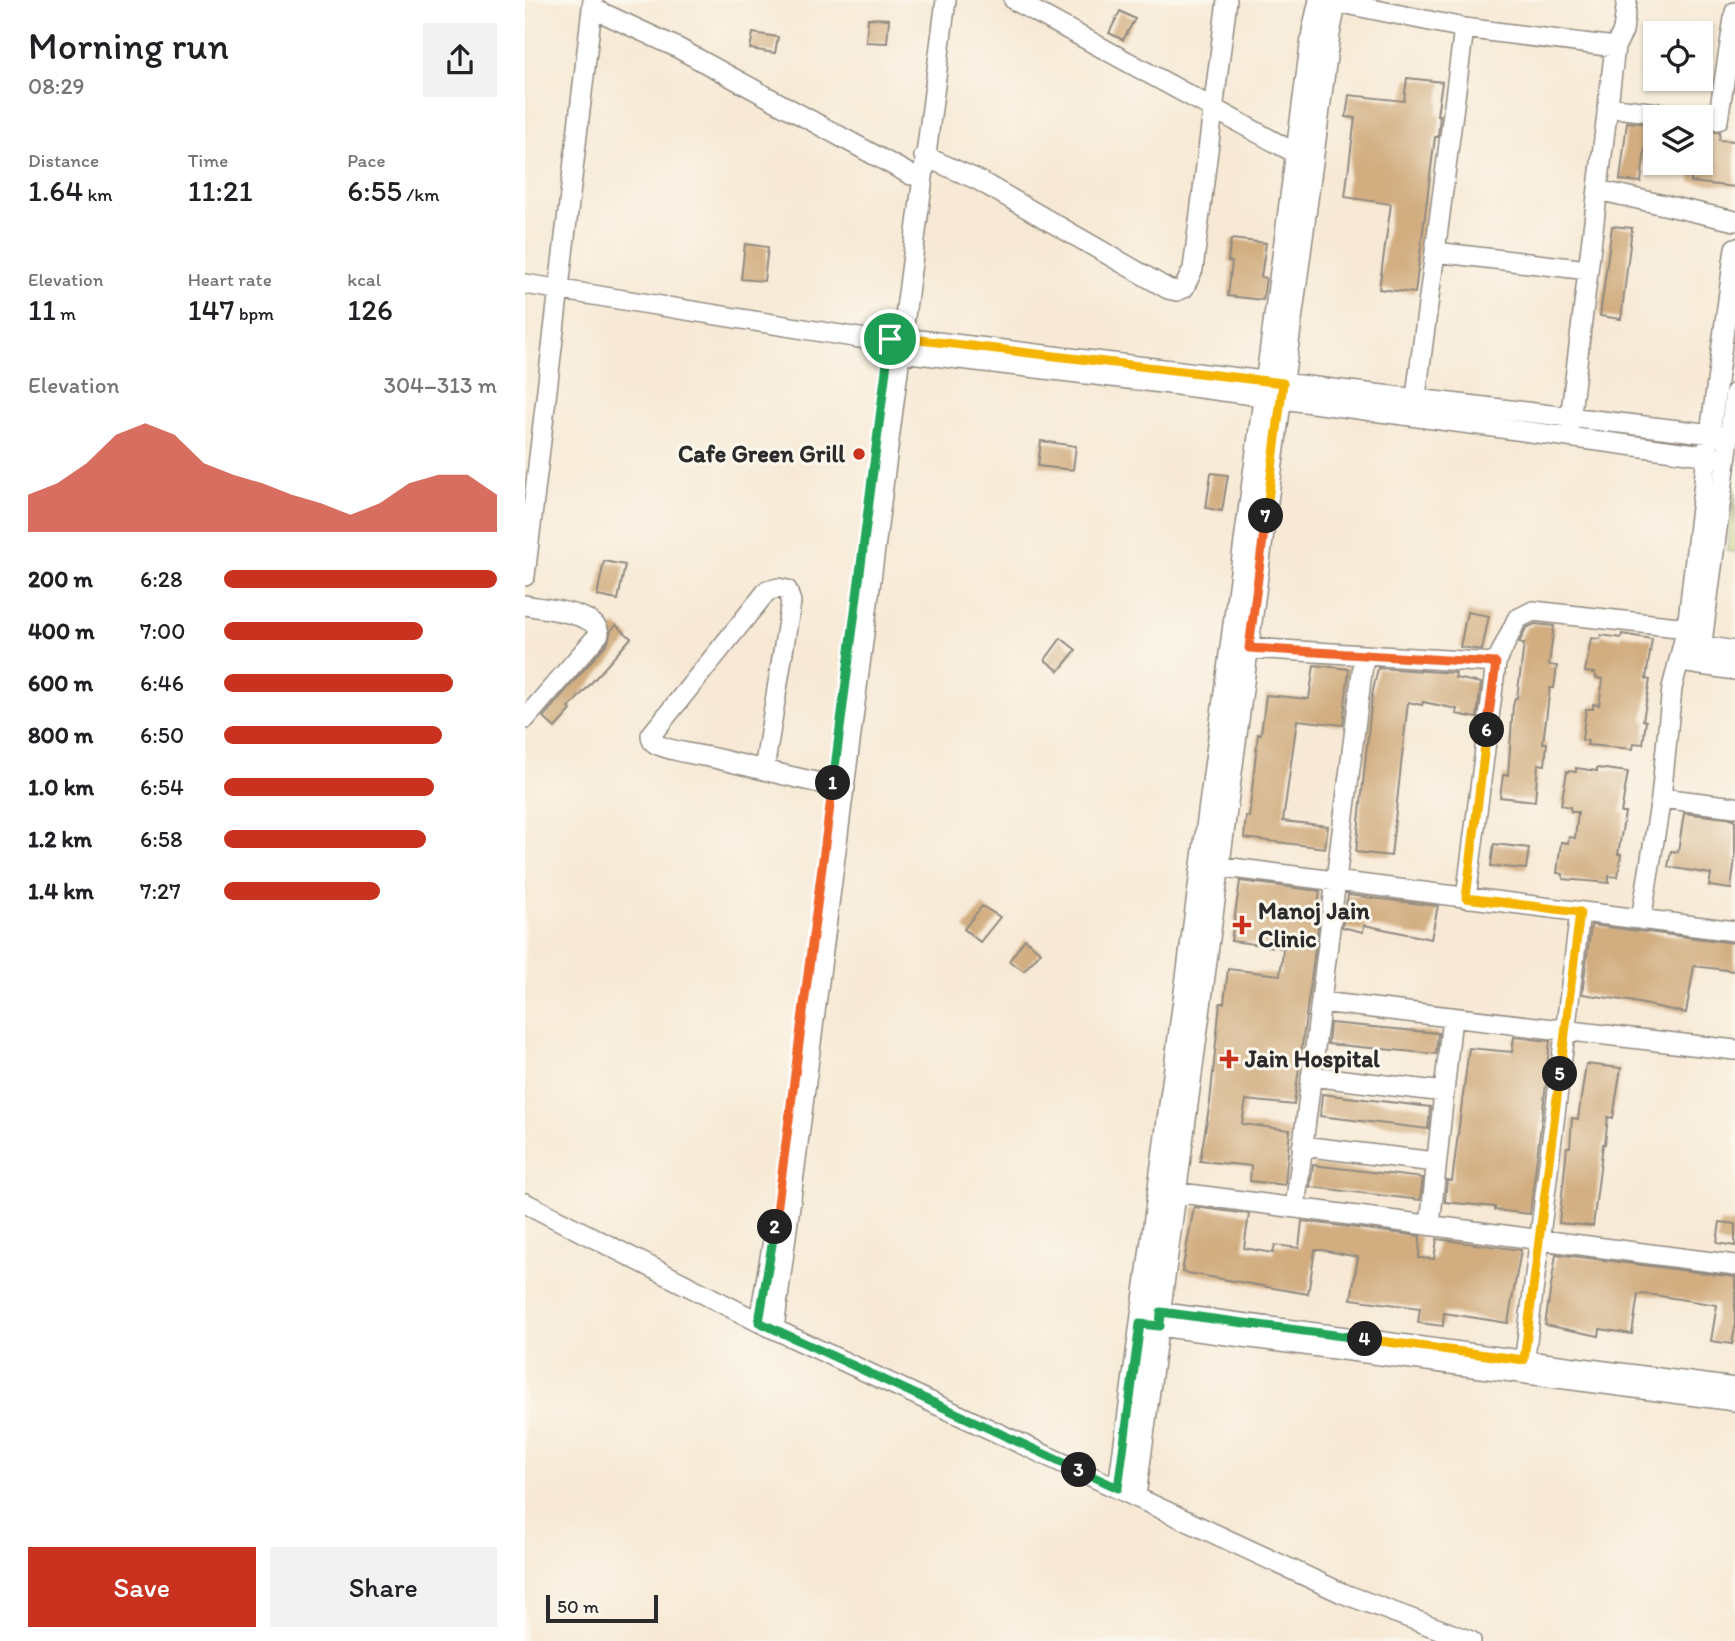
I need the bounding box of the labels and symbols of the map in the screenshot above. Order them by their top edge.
pin [860,309,920,369]
place label: Cafe Green Grill [678,439,845,468]
marker: Cafe Green Grill [851,446,867,462]
pin: 7 [1249,498,1283,534]
pin: 6 [1469,712,1504,748]
pin: 1 [815,766,851,800]
place label: Manoj Jain Clinic [1258,896,1370,953]
marker: Manoj Jain Clinic [1232,915,1252,935]
place label: Jain Hospital [1244,1044,1380,1074]
marker: Jain Hospital [1219,1049,1239,1069]
pin: 5 [1543,1056,1577,1092]
pin: 2 [757,1210,793,1244]
pin: 4 [1347,1322,1383,1356]
pin: 3 [1061,1452,1097,1488]
scale bar [546,1592,658,1624]

